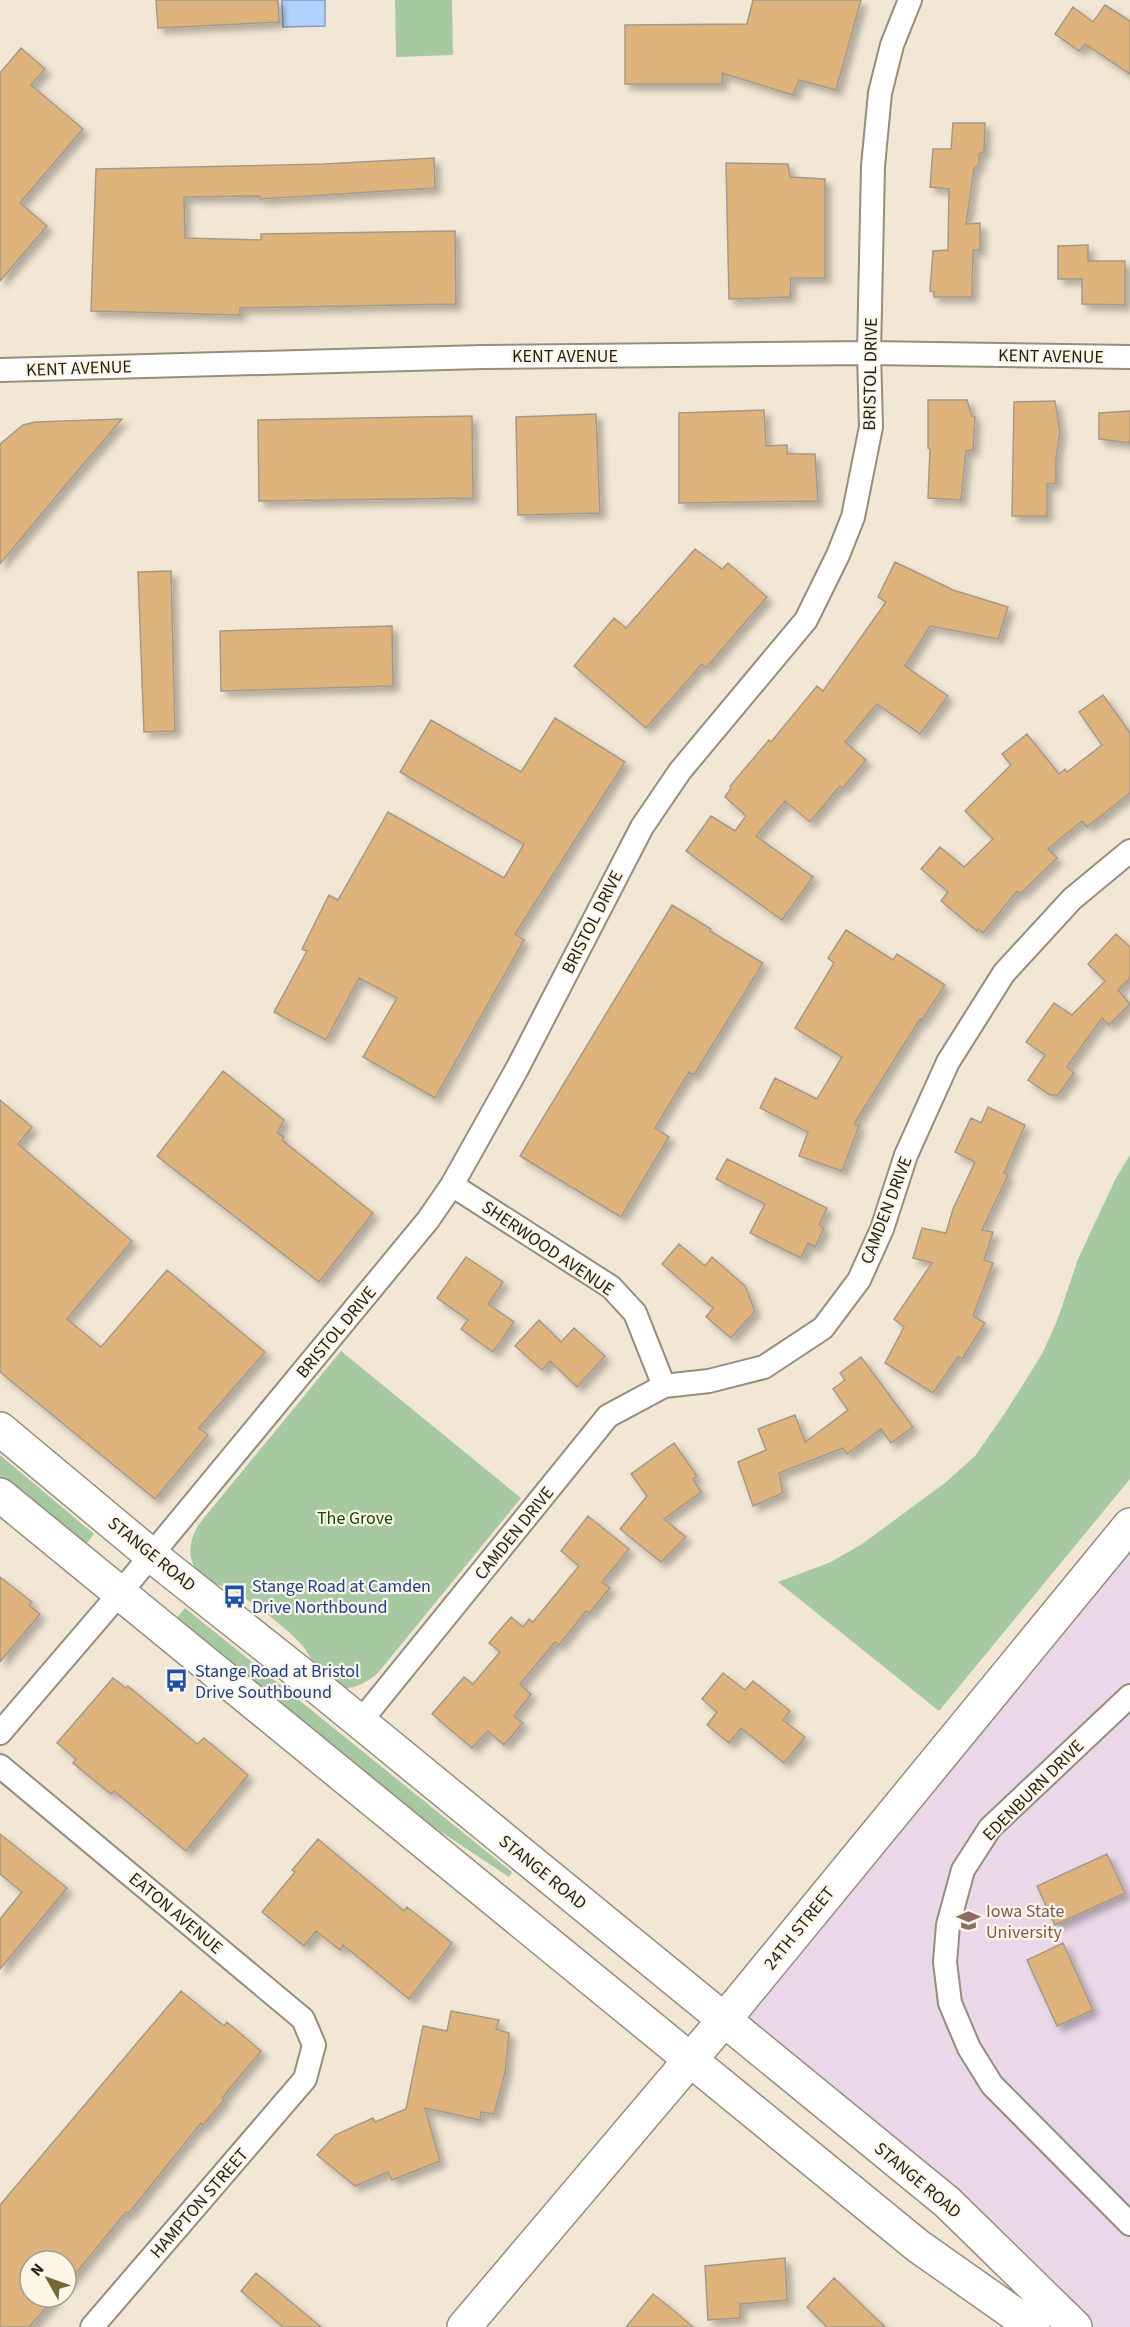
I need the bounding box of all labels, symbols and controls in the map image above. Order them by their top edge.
street label: BRISTOL DRIVE [857,317,884,431]
street label: KENT AVENUE [998,343,1104,370]
street label: KENT AVENUE [512,344,618,369]
street label: KENT AVENUE [26,354,132,383]
street label: BRISTOL DRIVE [556,866,629,978]
street label: CAMDEN DRIVE [854,1153,919,1268]
street label: SHERWOOD AVENUE [477,1195,619,1302]
street label: BRISTOL DRIVE [290,1281,382,1384]
street label: CAMDEN DRIVE [469,1481,560,1585]
park label: The Grove [317,1506,393,1531]
street label: STANGE ROAD [102,1511,201,1598]
place label: Stange Road at Camden Drive Northbound [252,1574,431,1620]
bus stop icon: Stange Road at Camden Drive Northbound [221,1583,247,1609]
place label: Stange Road at Bristol Drive Southbound [195,1659,360,1705]
bus stop icon: Stange Road at Bristol Drive Southbound [164,1668,190,1694]
street label: EDENBURN DRIVE [977,1734,1090,1847]
street label: STANGE ROAD [493,1829,592,1916]
street label: EATON AVENUE [123,1867,228,1960]
street label: 24TH STREET [758,1881,841,1975]
place label: Iowa State University [986,1899,1064,1945]
school or university icon: Iowa State University [955,1908,981,1934]
street label: STANGE ROAD [869,2137,967,2224]
street label: HAMPTON STREET [144,2143,254,2264]
north arrow [18,2249,78,2309]
text: N [25,2259,49,2281]

